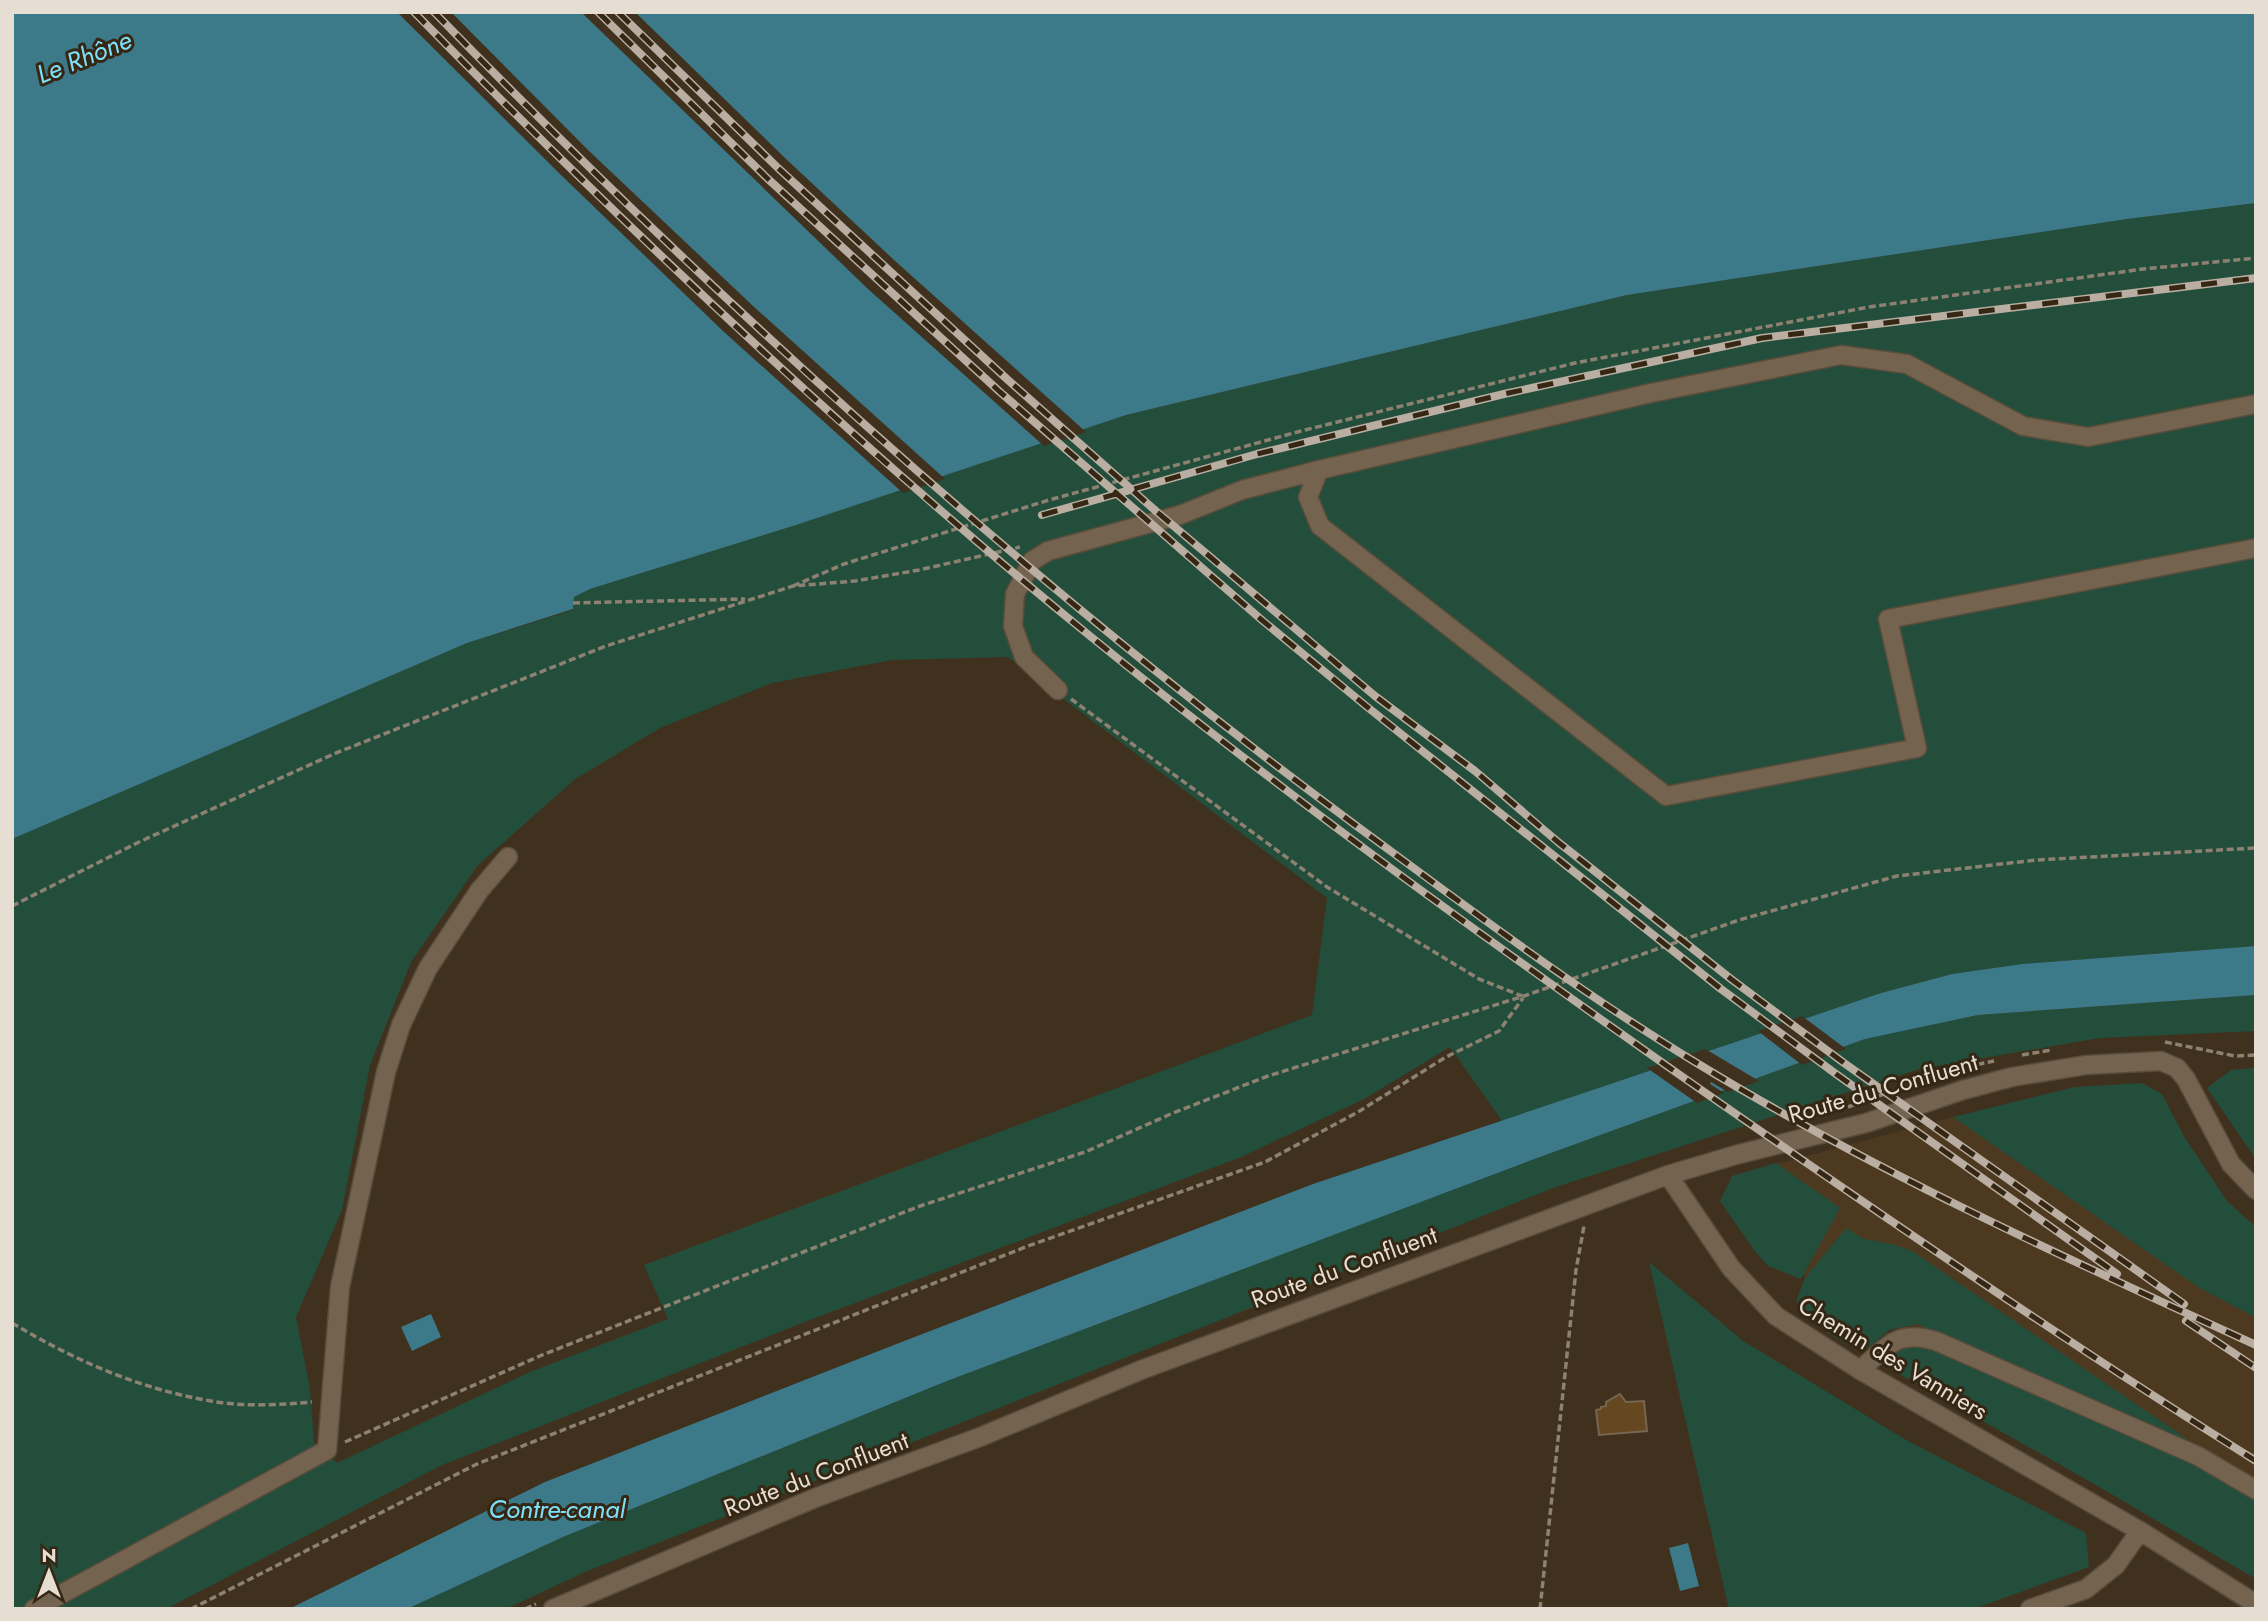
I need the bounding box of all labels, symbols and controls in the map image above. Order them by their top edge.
water label: Le Rhône [31,21,137,93]
street label: Route du Confluent [1784,1044,1982,1132]
street label: Route du Confluent [1246,1217,1442,1317]
street label: Chemin des Vanniers [1792,1287,1994,1429]
street label: Route du Confluent [718,1422,914,1525]
water label: Contre-canal [489,1490,627,1528]
north arrow [14,1537,84,1607]
text: N [41,1542,57,1569]

